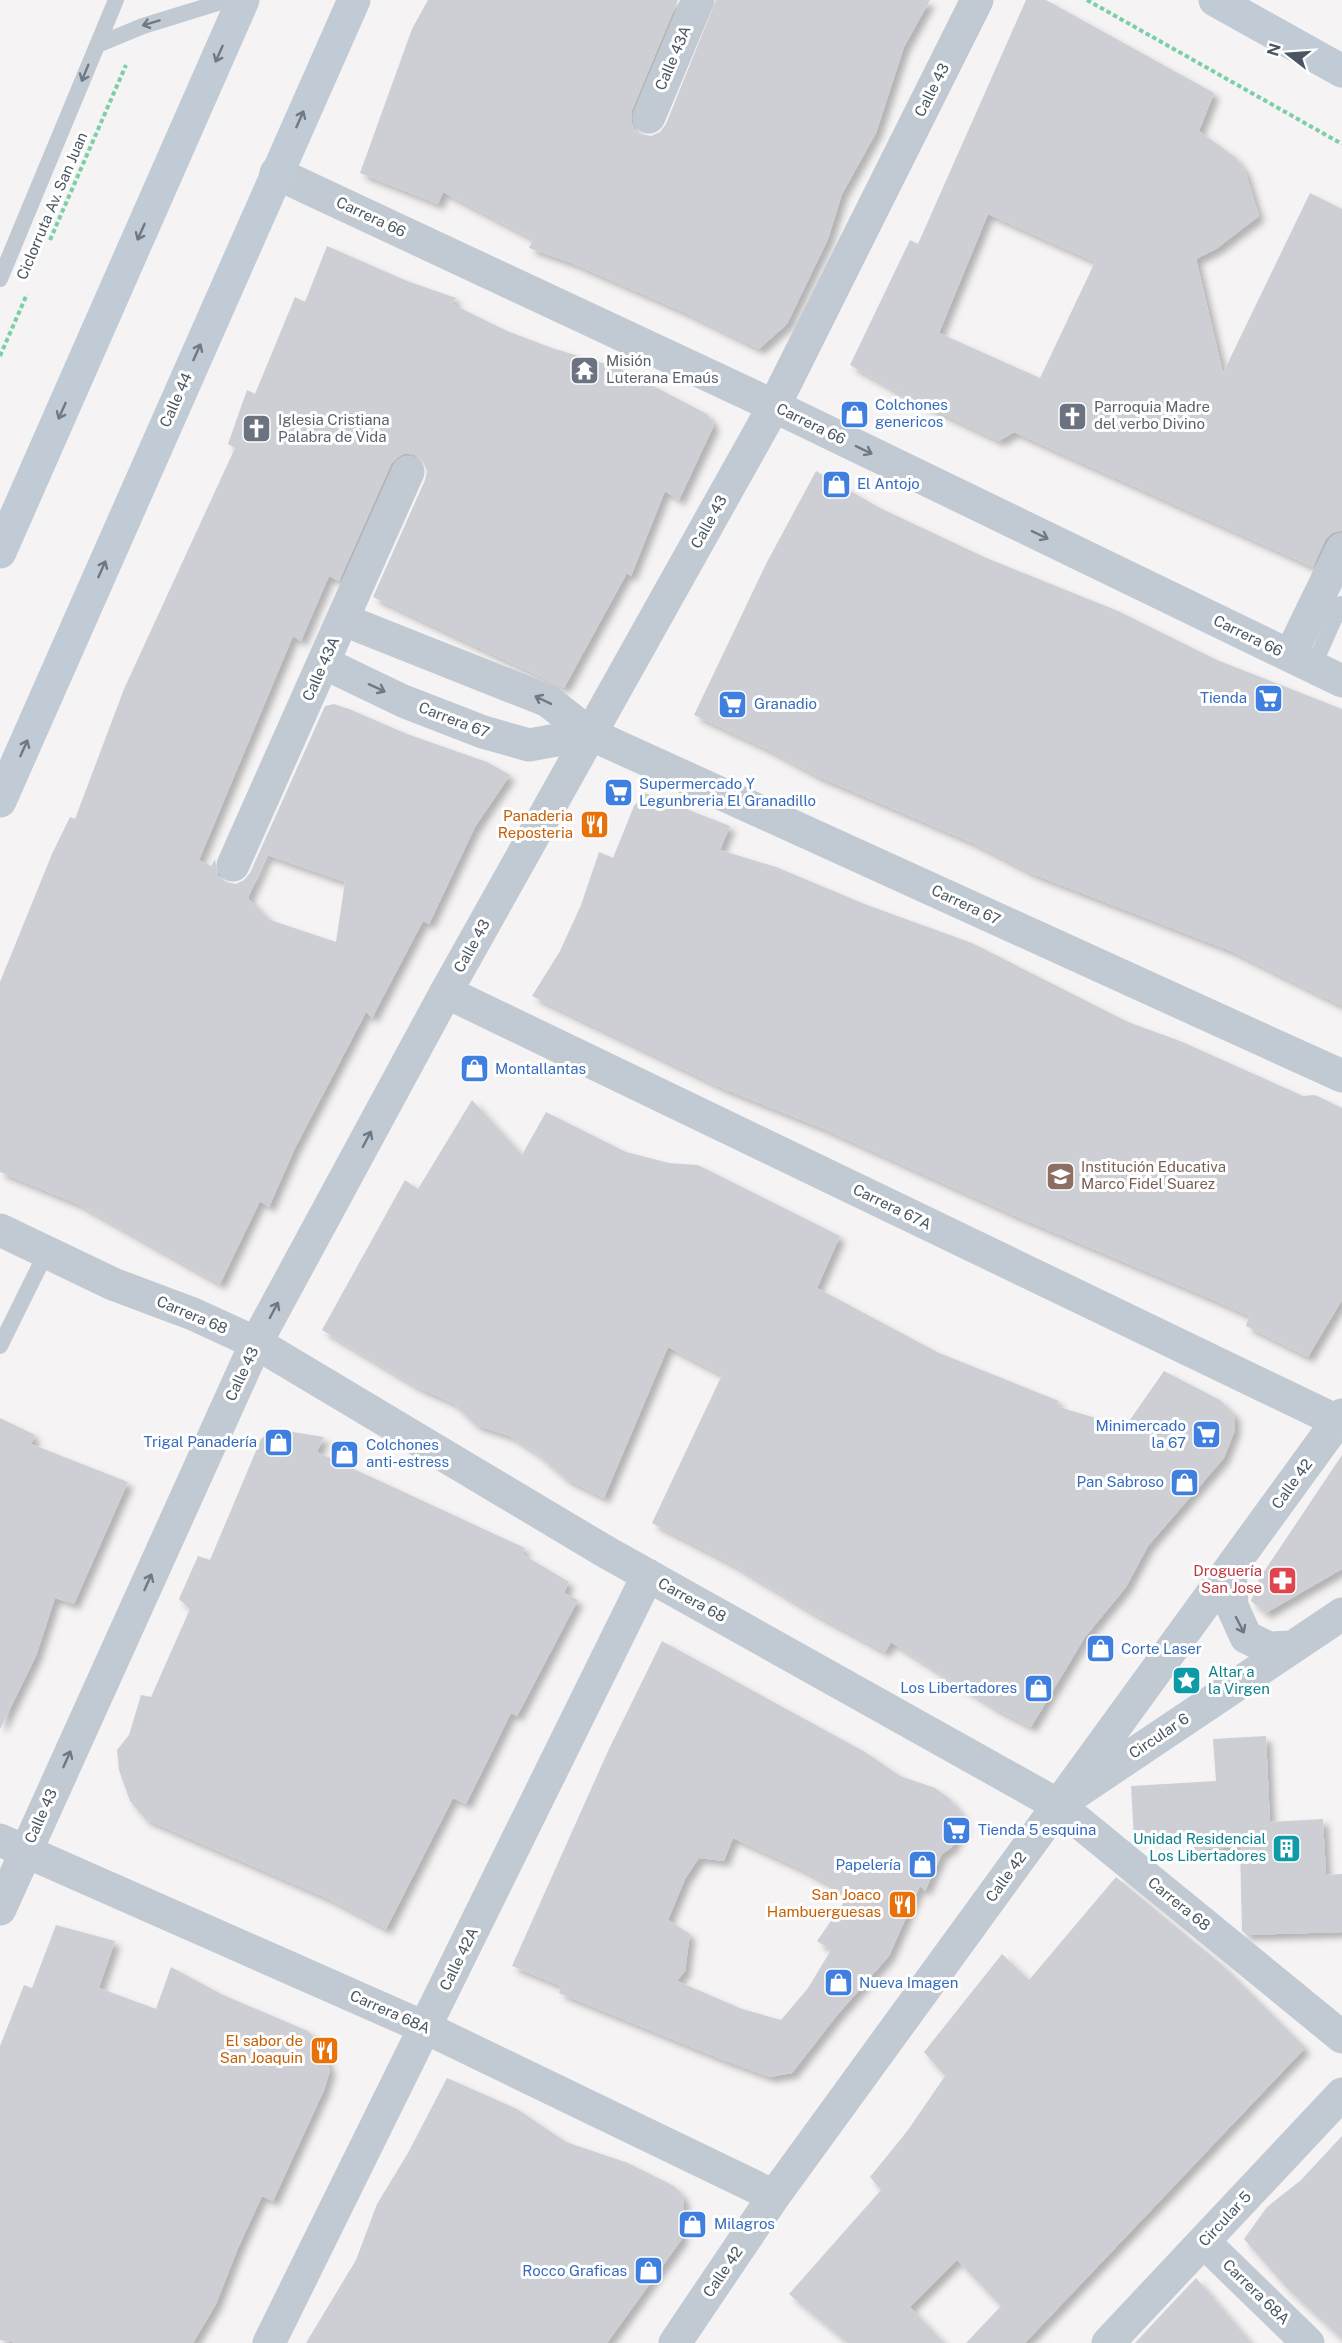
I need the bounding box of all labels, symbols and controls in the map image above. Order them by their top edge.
one-way arrow [142,18,161,29]
street label: Calle 43A [651,23,694,93]
north arrow [1258,24,1318,84]
text: N [1263,41,1285,59]
one-way arrow [213,44,224,62]
street label: Calle 43 [911,60,952,119]
one-way arrow [79,63,90,82]
one-way arrow [295,111,307,129]
street label: Ciclorruta Av. San Juan [13,130,90,282]
street label: Carrera 66 [334,193,409,240]
one-way arrow [134,223,145,241]
one-way arrow [193,343,204,361]
place label: Misión Luterana Emaús [606,352,719,386]
temple icon: Misión Luterana Emaús [569,354,601,386]
street label: Calle 44 [156,370,195,430]
place label: Colchones genericos [875,396,948,430]
shop icon: Colchones genericos [838,398,870,430]
place label: Parroquia Madre del verbo Divino [1094,398,1210,432]
street label: Carrera 66 [774,400,849,448]
church icon: Parroquia Madre del verbo Divino [1057,400,1089,432]
one-way arrow [56,401,67,419]
place label: Iglesia Cristiana Palabra de Vida [278,411,389,445]
church icon: Iglesia Cristiana Palabra de Vida [241,413,273,445]
one-way arrow [855,444,873,456]
shop icon: El Antojo [820,468,852,500]
place label: El Antojo [857,475,920,492]
street label: Calle 43 [687,492,730,551]
one-way arrow [1030,529,1048,541]
one-way arrow [97,560,108,579]
street label: Carrera 66 [1211,612,1286,660]
street label: Calle 43A [299,634,342,704]
supermarket icon: Tienda [1252,682,1284,714]
one-way arrow [368,683,386,695]
supermarket icon: Granadio [717,688,749,720]
place label: Tienda [1200,689,1247,706]
one-way arrow [534,693,552,705]
place label: Granadio [754,695,817,712]
street label: Carrera 67 [416,698,492,741]
one-way arrow [18,739,30,757]
place label: Supermercado Y Legunbreria El Granadillo [639,775,816,809]
supermarket icon: Supermercado Y Legunbreria El Granadillo [602,777,634,809]
place label: Panaderia Reposteria [498,807,573,841]
restaurant icon: Panaderia Reposteria [578,809,610,841]
street label: Carrera 67 [929,881,1003,928]
street label: Calle 43 [450,916,493,975]
shop icon: Montallantas [458,1053,490,1085]
place label: Montallantas [495,1060,586,1077]
one-way arrow [362,1130,373,1148]
place label: Institución Educativa Marco Fidel Suarez [1081,1158,1226,1192]
school or university icon: Institución Educativa Marco Fidel Suarez [1044,1160,1076,1192]
street label: Carrera 67A [850,1180,934,1233]
street label: Carrera 68 [154,1292,230,1337]
one-way arrow [268,1302,280,1319]
street label: Calle 43 [222,1344,261,1404]
place label: Minimercado la 67 [1095,1417,1186,1451]
supermarket icon: Minimercado la 67 [1191,1419,1223,1451]
shop icon: Trigal Panadería [262,1426,294,1458]
place label: Trigal Panadería [144,1433,257,1450]
place label: Colchones anti-estress [366,1436,449,1470]
shop icon: Colchones anti-estress [329,1438,361,1470]
street label: Calle 42 [1268,1455,1315,1512]
shop icon: Pan Sabroso [1169,1466,1201,1498]
place label: Pan Sabroso [1077,1473,1164,1490]
place label: Droguería San Jose [1193,1562,1262,1596]
pharmacy icon: Droguería San Jose [1267,1564,1299,1596]
one-way arrow [142,1573,154,1591]
street label: Carrera 68 [655,1574,729,1625]
one-way arrow [1235,1616,1246,1634]
shop icon: Corte Laser [1084,1633,1116,1665]
place label: Corte Laser [1121,1640,1202,1657]
place label: Altar a la Virgen [1208,1663,1270,1697]
place icon: Altar a la Virgen [1171,1665,1203,1697]
shop icon: Los Libertadores [1022,1672,1054,1704]
place label: Los Libertadores [900,1679,1017,1696]
street label: Circular 6 [1126,1709,1192,1762]
one-way arrow [61,1751,73,1769]
street label: Calle 43 [21,1786,60,1846]
supermarket icon: Tienda 5 esquina [941,1814,973,1846]
place label: Tienda 5 esquina [978,1821,1096,1838]
place label: Unidad Residencial Los Libertadores [1133,1830,1266,1864]
building icon: Unidad Residencial Los Libertadores [1271,1832,1303,1864]
street label: Calle 42 [982,1848,1029,1905]
shop icon: Papelería [906,1849,938,1881]
place label: Papelería [835,1856,901,1873]
street label: Carrera 68 [1145,1873,1214,1934]
place label: San Joaco Hambuerguesas [767,1886,881,1920]
restaurant icon: San Joaco Hambuerguesas [886,1888,918,1920]
street label: Calle 42A [436,1924,481,1993]
shop icon: Nueva Imagen [822,1967,854,1999]
place label: Nueva Imagen [859,1974,958,1991]
street label: Carrera 68A [348,1986,433,2037]
place label: El sabor de San Joaquin [220,2032,303,2066]
restaurant icon: El sabor de San Joaquin [308,2034,340,2066]
street label: Circular 5 [1195,2188,1254,2250]
shop icon: Milagros [677,2208,709,2240]
place label: Milagros [714,2215,775,2232]
street label: Calle 42 [699,2243,746,2300]
shop icon: Rocco Graficas [632,2255,664,2287]
street label: Carrera 68A [1220,2256,1293,2328]
place label: Rocco Graficas [522,2262,627,2279]

